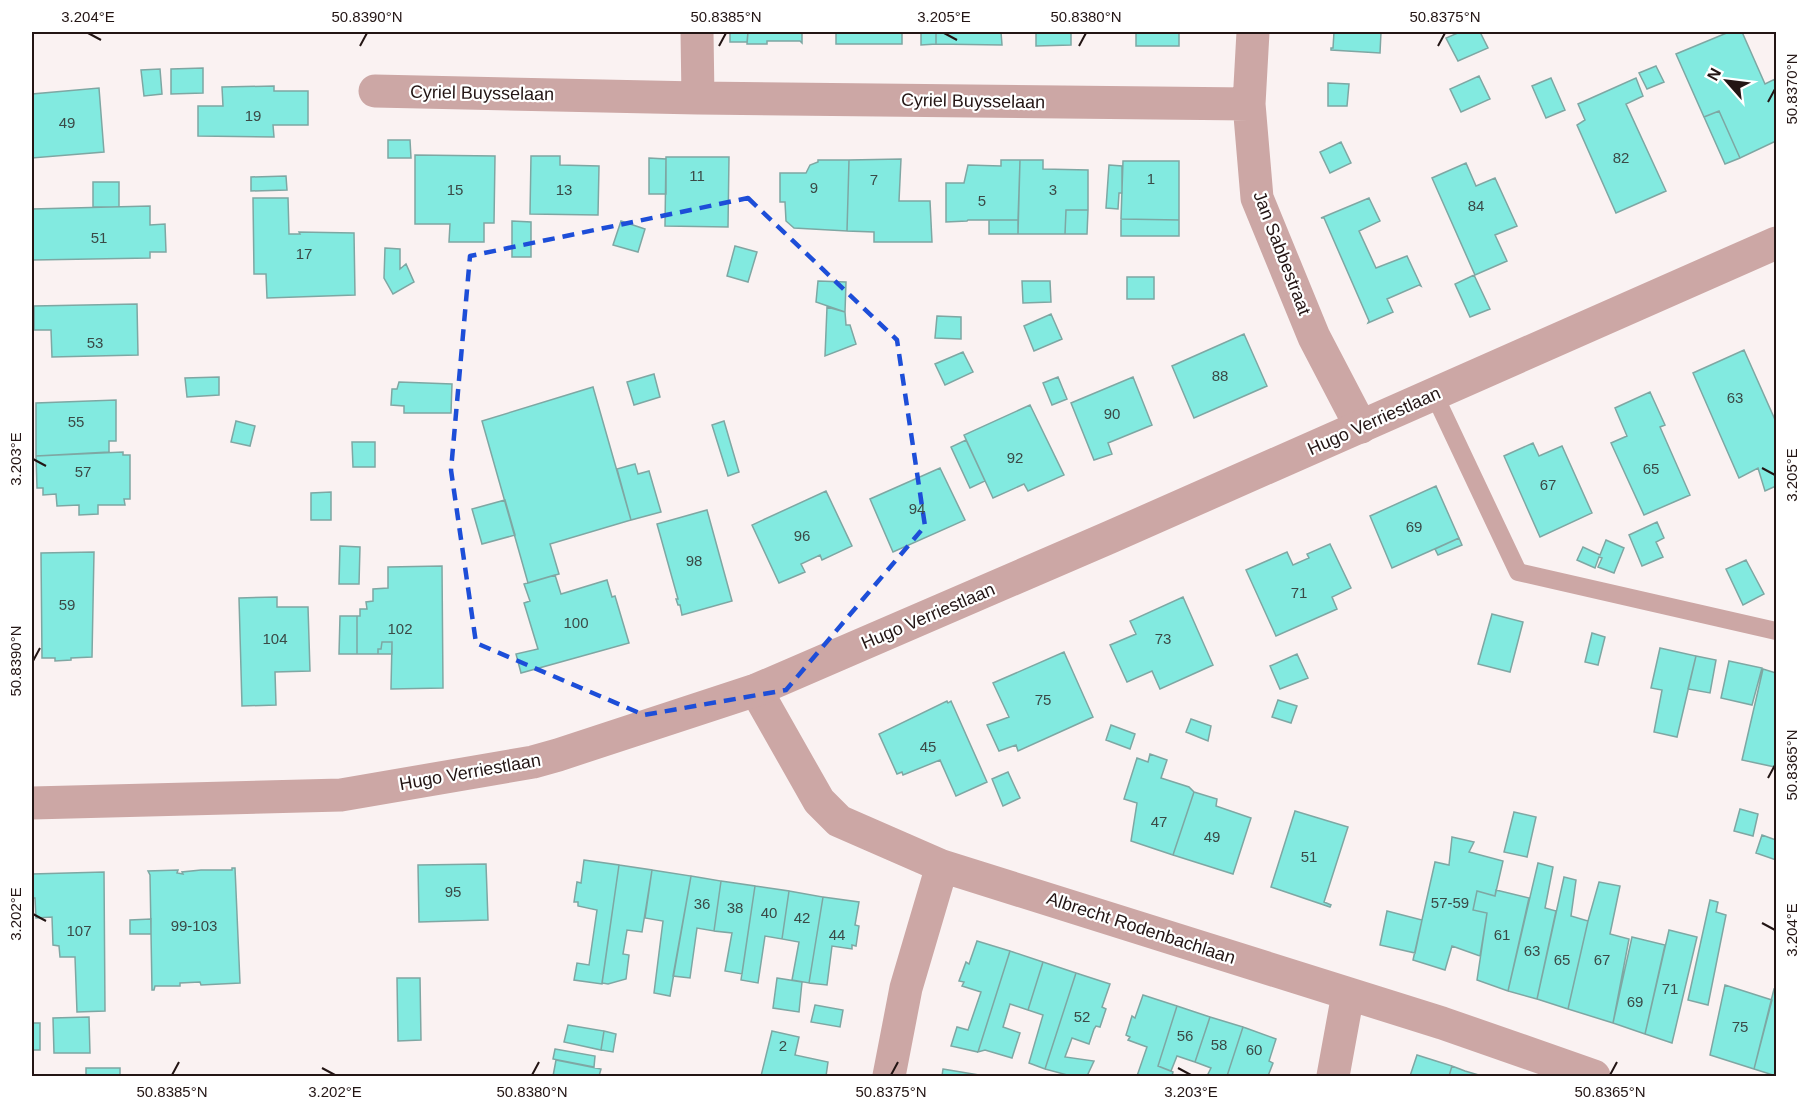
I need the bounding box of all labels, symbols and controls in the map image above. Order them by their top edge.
text: 3.204°E [61,8,115,25]
text: 50.8390°N [331,8,403,25]
text: 50.8385°N [690,8,762,25]
text: 3.205°E [917,8,971,25]
text: 50.8380°N [1050,8,1122,25]
text: 50.8375°N [1409,8,1481,25]
north arrow [1697,51,1757,111]
text: 50.8370°N [1783,53,1800,125]
text: N [1704,65,1724,83]
street label: Cyriel Buysselaan [410,82,554,104]
street label: Cyriel Buysselaan [901,90,1045,112]
house number: 19 [245,107,261,124]
house number: 49 [59,114,75,131]
house number: 82 [1613,149,1629,166]
house number: 11 [689,167,705,184]
house number: 1 [1147,170,1155,187]
house number: 7 [870,171,878,188]
house number: 9 [810,179,818,196]
house number: 15 [447,181,463,198]
house number: 13 [556,181,572,198]
house number: 3 [1049,181,1057,198]
street label: Jan Sabbestraat [1249,188,1315,318]
house number: 5 [978,192,986,209]
house number: 84 [1468,197,1484,214]
house number: 51 [91,229,107,246]
house number: 17 [296,245,312,262]
house number: 53 [87,334,103,351]
house number: 88 [1212,367,1228,384]
street label: Hugo Verriestlaan [1305,383,1443,459]
house number: 63 [1727,389,1743,406]
house number: 90 [1104,405,1120,422]
house number: 55 [68,413,84,430]
text: 3.203°E [7,432,24,486]
text: 3.205°E [1783,448,1800,502]
house number: 92 [1007,449,1023,466]
house number: 65 [1643,460,1659,477]
house number: 57 [75,463,91,480]
house number: 67 [1540,476,1556,493]
house number: 94 [909,500,925,517]
house number: 69 [1406,518,1422,535]
house number: 96 [794,527,810,544]
house number: 98 [686,552,702,569]
street label: Hugo Verriestlaan [858,579,998,653]
house number: 71 [1291,584,1307,601]
house number: 59 [59,596,75,613]
house number: 100 [563,614,589,631]
house number: 102 [387,620,413,637]
text: 50.8390°N [7,625,24,697]
house number: 104 [262,630,288,647]
house number: 73 [1155,630,1171,647]
house number: 75 [1035,691,1051,708]
text: 50.8365°N [1783,729,1800,801]
house number: 45 [920,738,936,755]
street label: Hugo Verriestlaan [398,750,542,794]
house number: 47 [1151,813,1167,830]
house number: 49 [1204,828,1220,845]
house number: 51 [1301,848,1317,865]
house number: 95 [445,883,461,900]
text: 3.202°E [7,887,24,941]
street label: Albrecht Rodenbachlaan [1044,888,1238,968]
house number: 57-59 [1431,894,1469,911]
house number: 36 [694,895,710,912]
house number: 38 [727,899,743,916]
text: 3.204°E [1783,903,1800,957]
house number: 40 [761,904,777,921]
house number: 42 [794,909,810,926]
house number: 99-103 [171,917,217,934]
house number: 107 [66,922,92,939]
house number: 44 [829,926,845,943]
house number: 61 [1494,926,1510,943]
house number: 63 [1524,942,1540,959]
house number: 65 [1554,951,1570,968]
house number: 67 [1594,951,1610,968]
house number: 71 [1662,980,1678,997]
house number: 69 [1627,993,1643,1010]
house number: 52 [1074,1008,1090,1025]
house number: 75 [1732,1018,1748,1035]
house number: 56 [1177,1027,1193,1044]
house number: 58 [1211,1036,1227,1053]
house number: 2 [779,1037,787,1054]
house number: 60 [1246,1041,1262,1058]
text: 50.8385°N [136,1083,208,1100]
text: 3.202°E [308,1083,362,1100]
text: 50.8380°N [496,1083,568,1100]
text: 50.8375°N [855,1083,927,1100]
text: 3.203°E [1164,1083,1218,1100]
text: 50.8365°N [1574,1083,1646,1100]

